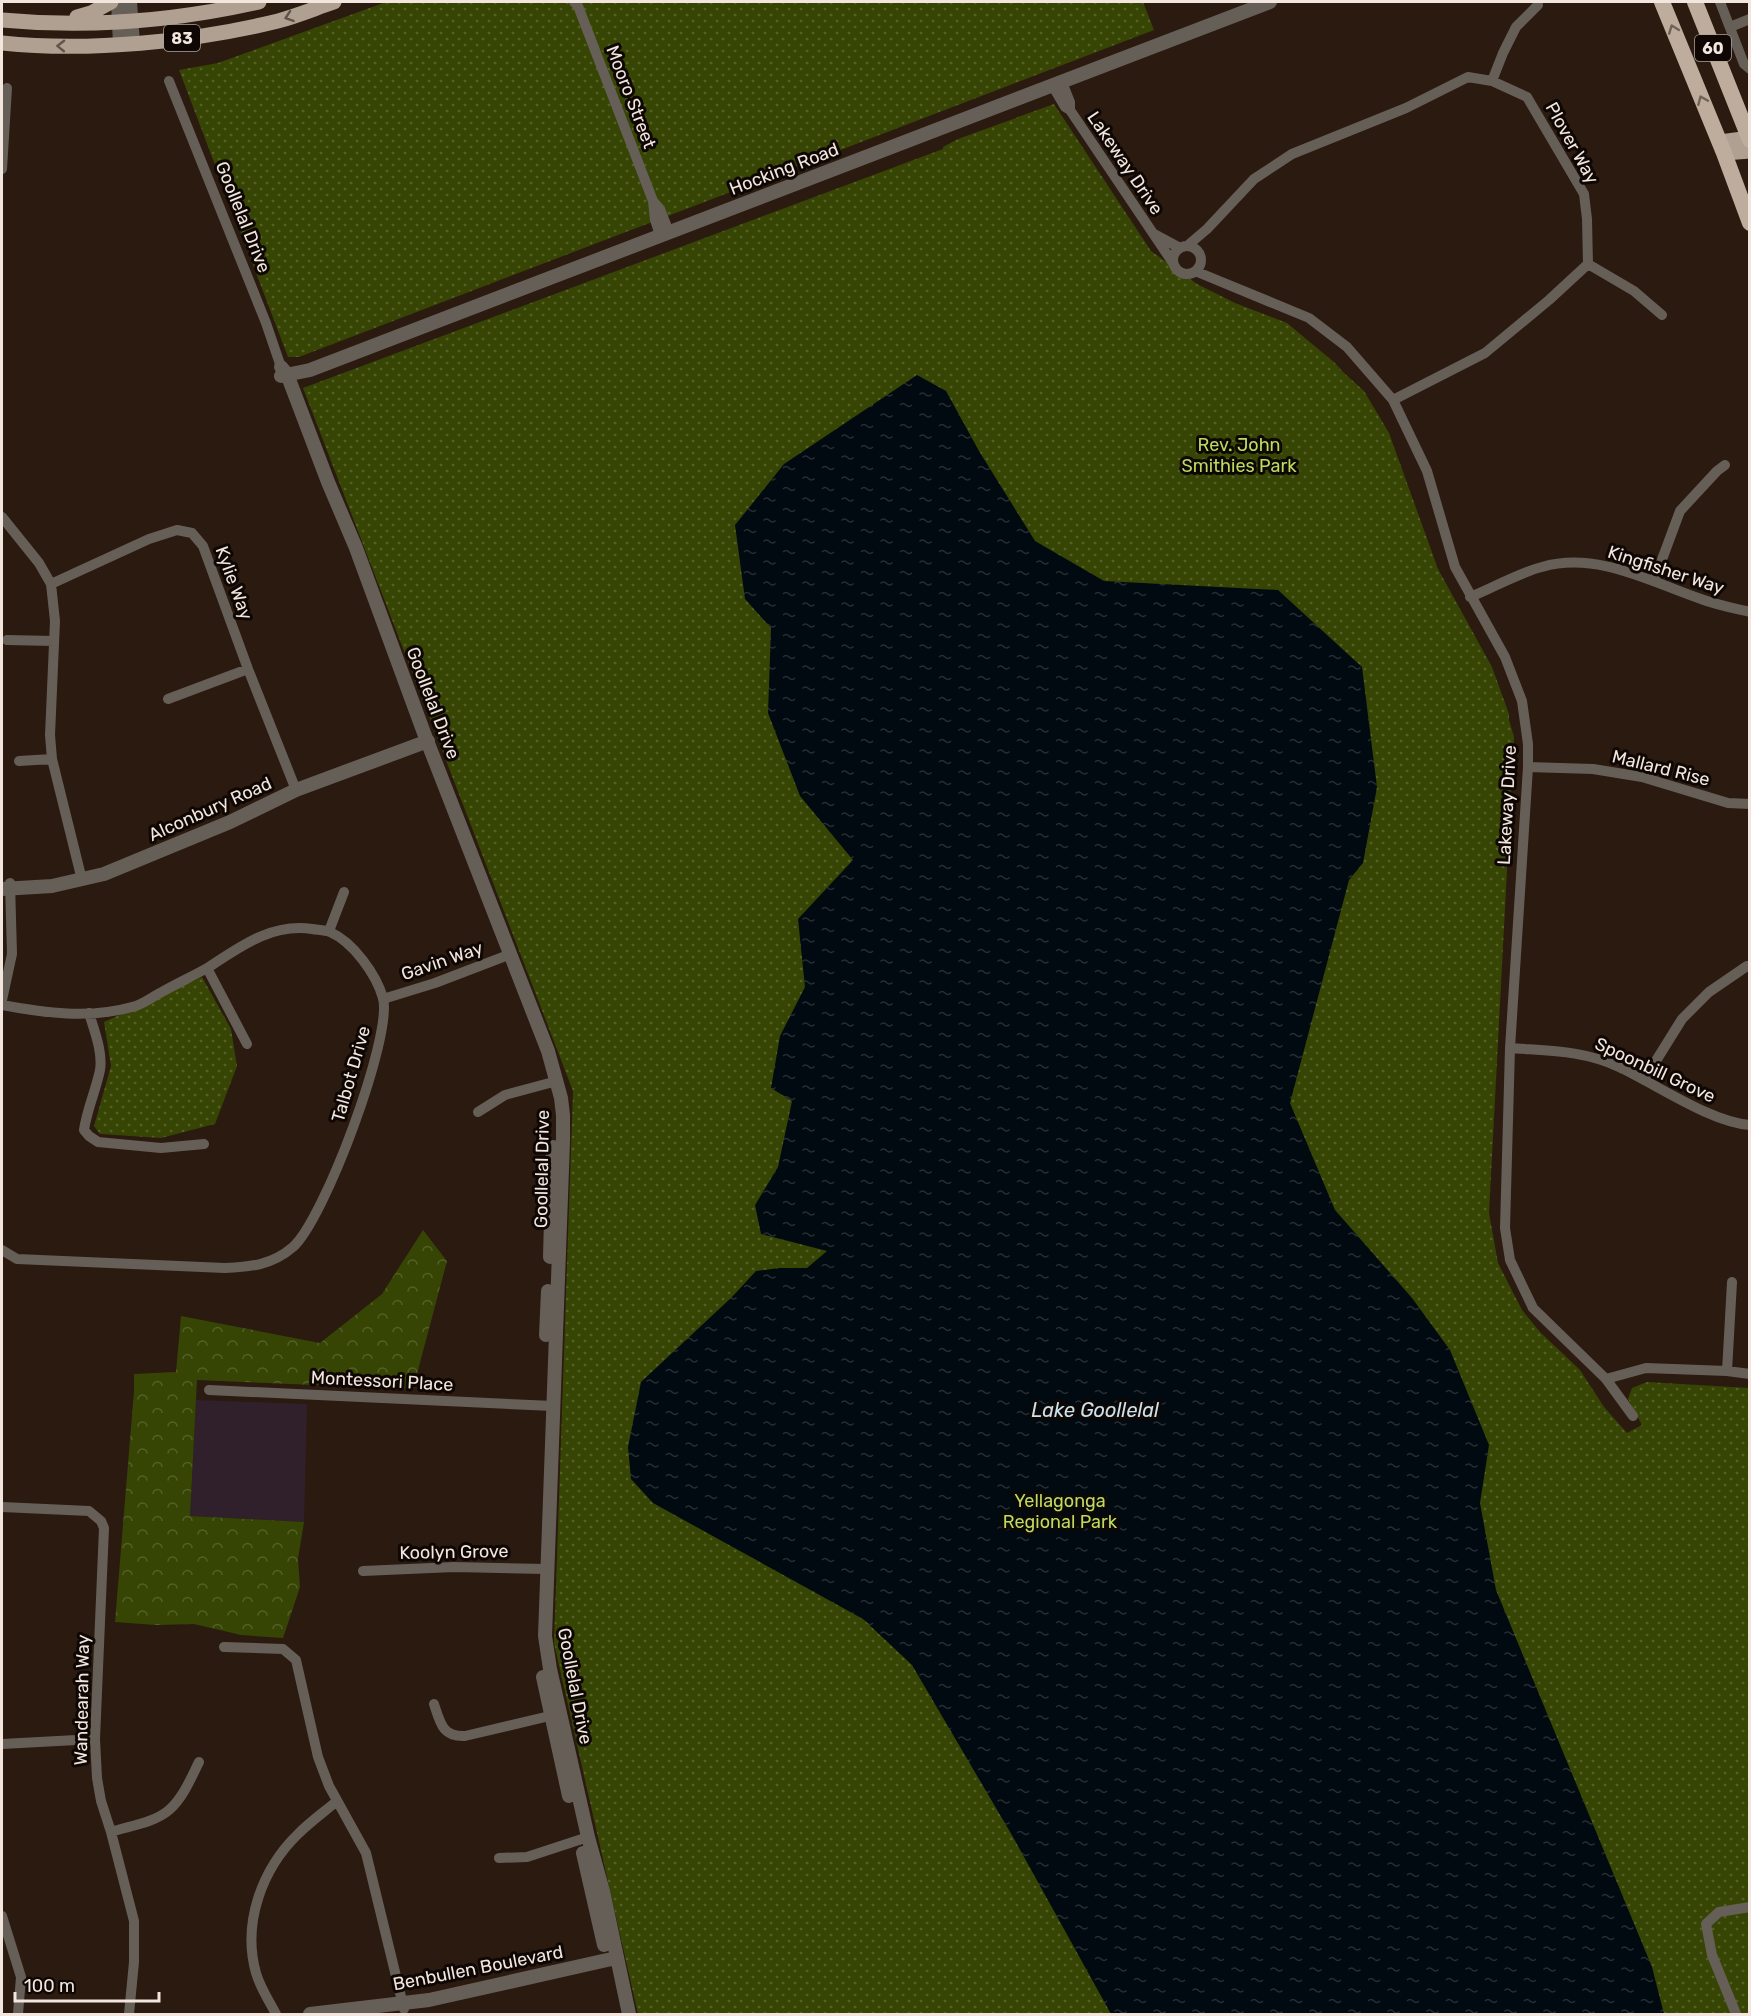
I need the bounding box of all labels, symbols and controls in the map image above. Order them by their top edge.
one-way arrow [284,10,295,22]
road number: 83 [164,25,200,51]
one-way arrow [1668,25,1681,35]
road number: 60 [1695,35,1731,61]
one-way arrow [57,39,66,52]
street label: Mooro Street [601,42,661,152]
one-way arrow [1697,95,1709,106]
street label: Plover Way [1541,98,1603,188]
street label: Lakeway Drive [1082,107,1168,219]
street label: Hocking Road [726,138,842,200]
street label: Goollelal Drive [211,158,275,276]
park label: Rev. John Smithies Park [1181,434,1297,477]
street label: Kingfisher Way [1605,541,1727,599]
street label: Kylie Way [211,543,257,623]
street label: Goollelal Drive [402,644,464,762]
street label: Lakeway Drive [1493,745,1521,865]
street label: Mallard Rise [1610,745,1712,791]
street label: Alconbury Road [145,772,275,846]
street label: Gavin Way [398,937,486,985]
street label: Talbot Drive [327,1023,375,1125]
street label: Spoonbill Grove [1591,1032,1719,1108]
street label: Goollelal Drive [530,1110,554,1228]
street label: Montessori Place [310,1366,454,1396]
water label: Lake Goollelal [1031,1398,1160,1422]
park label: Yellagonga Regional Park [1003,1490,1118,1533]
street label: Koolyn Grove [399,1540,509,1564]
street label: Goollelal Drive [553,1626,597,1746]
street label: Wandearah Way [70,1634,94,1766]
street label: Benbullen Boulevard [391,1941,565,1995]
scale bar [15,1965,159,2003]
text: 100 m [24,1975,75,1997]

